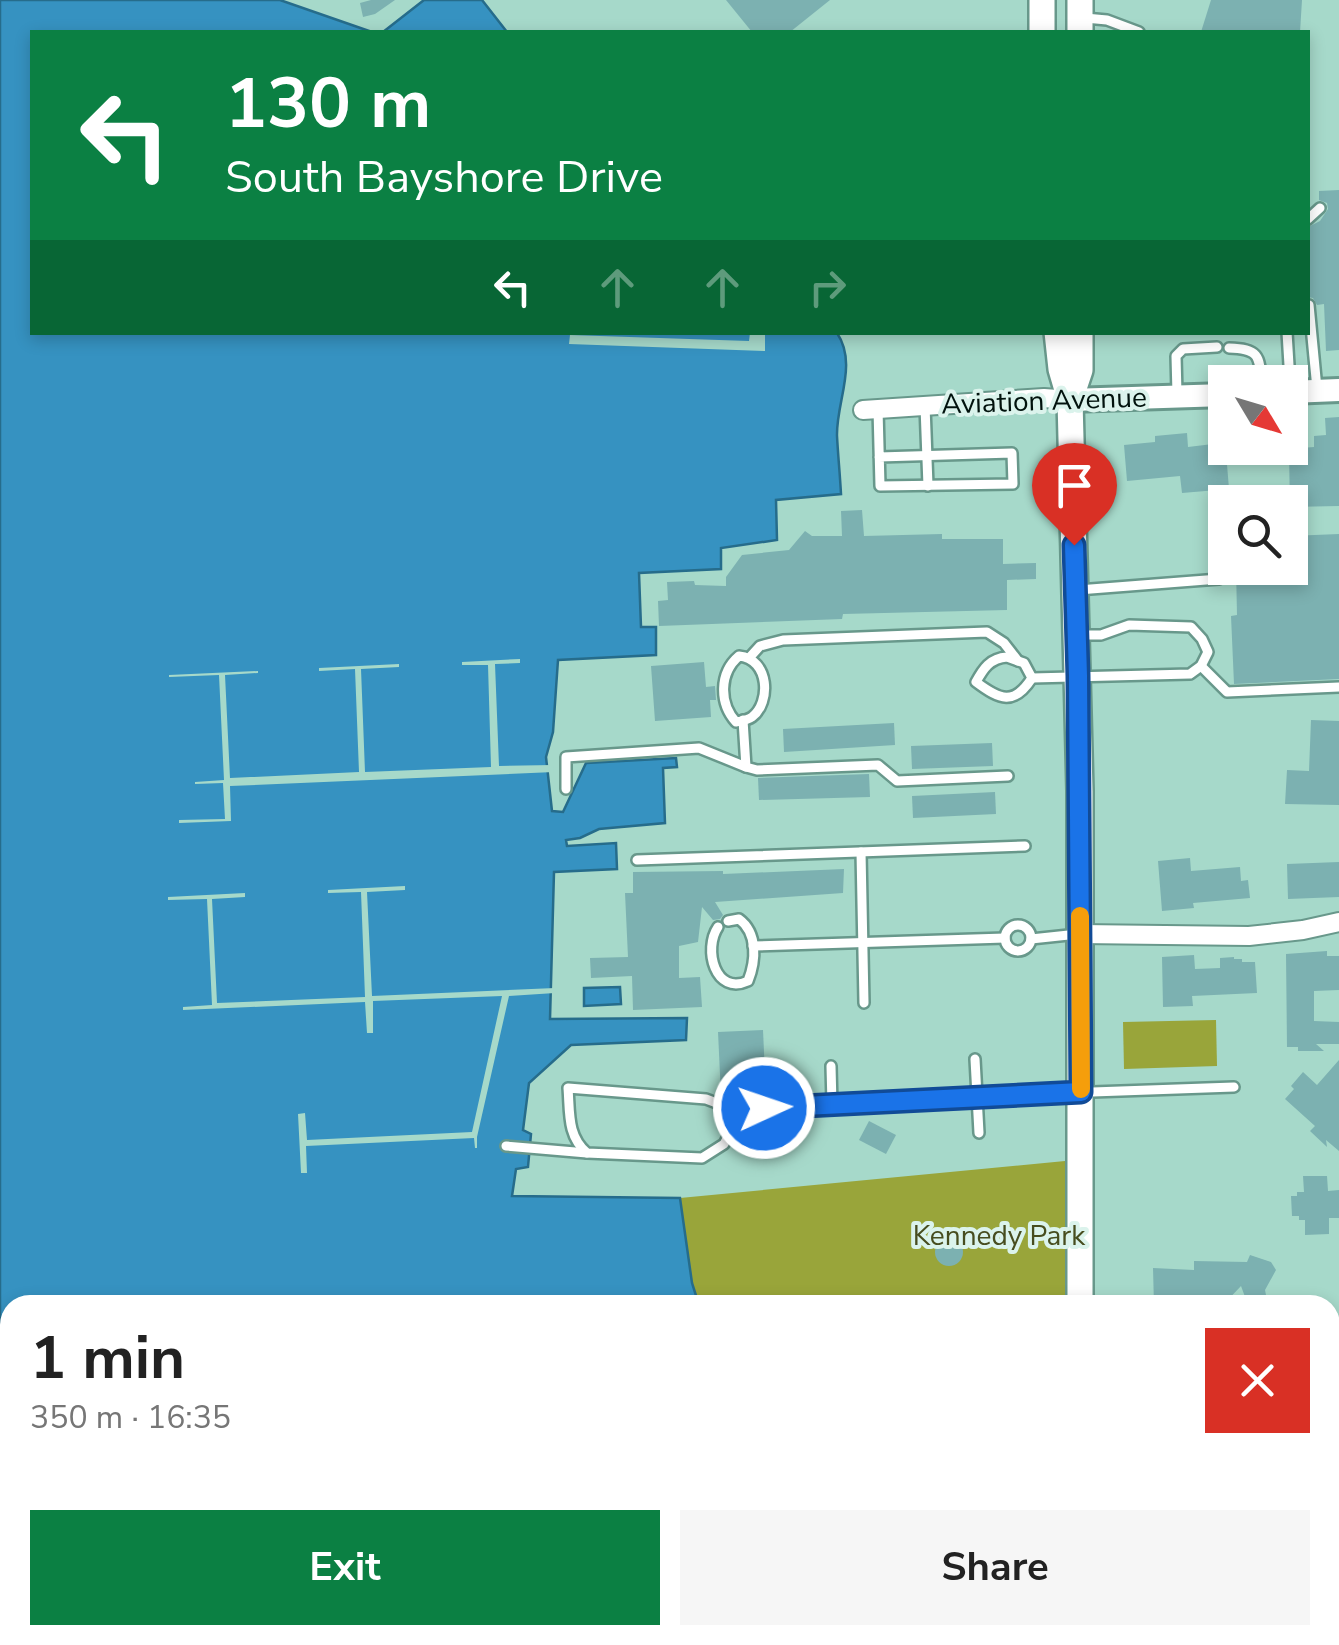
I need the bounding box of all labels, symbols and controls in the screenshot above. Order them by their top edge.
text: 130 m [225,56,431,152]
icon: left [60,70,190,200]
text: South Bayshore Drive [225,147,663,208]
icon: left [485,260,540,315]
icon: ahead [590,260,645,315]
icon: ahead [695,260,750,315]
icon: right [800,260,855,315]
north arrow [1208,365,1308,465]
map controls [1208,365,1308,585]
street label: Aviation Avenue [941,378,1147,424]
pin [1032,443,1117,546]
icon: arrive [1047,458,1102,513]
button: search [1208,485,1308,585]
position arrow [712,1056,816,1160]
park label: Kennedy Park [913,1217,1086,1255]
text: 1 min [30,1317,185,1399]
button: close [1205,1328,1310,1433]
text: 350 m · 16:35 [30,1396,231,1439]
button: Exit [30,1510,660,1625]
button: Share [680,1510,1310,1625]

